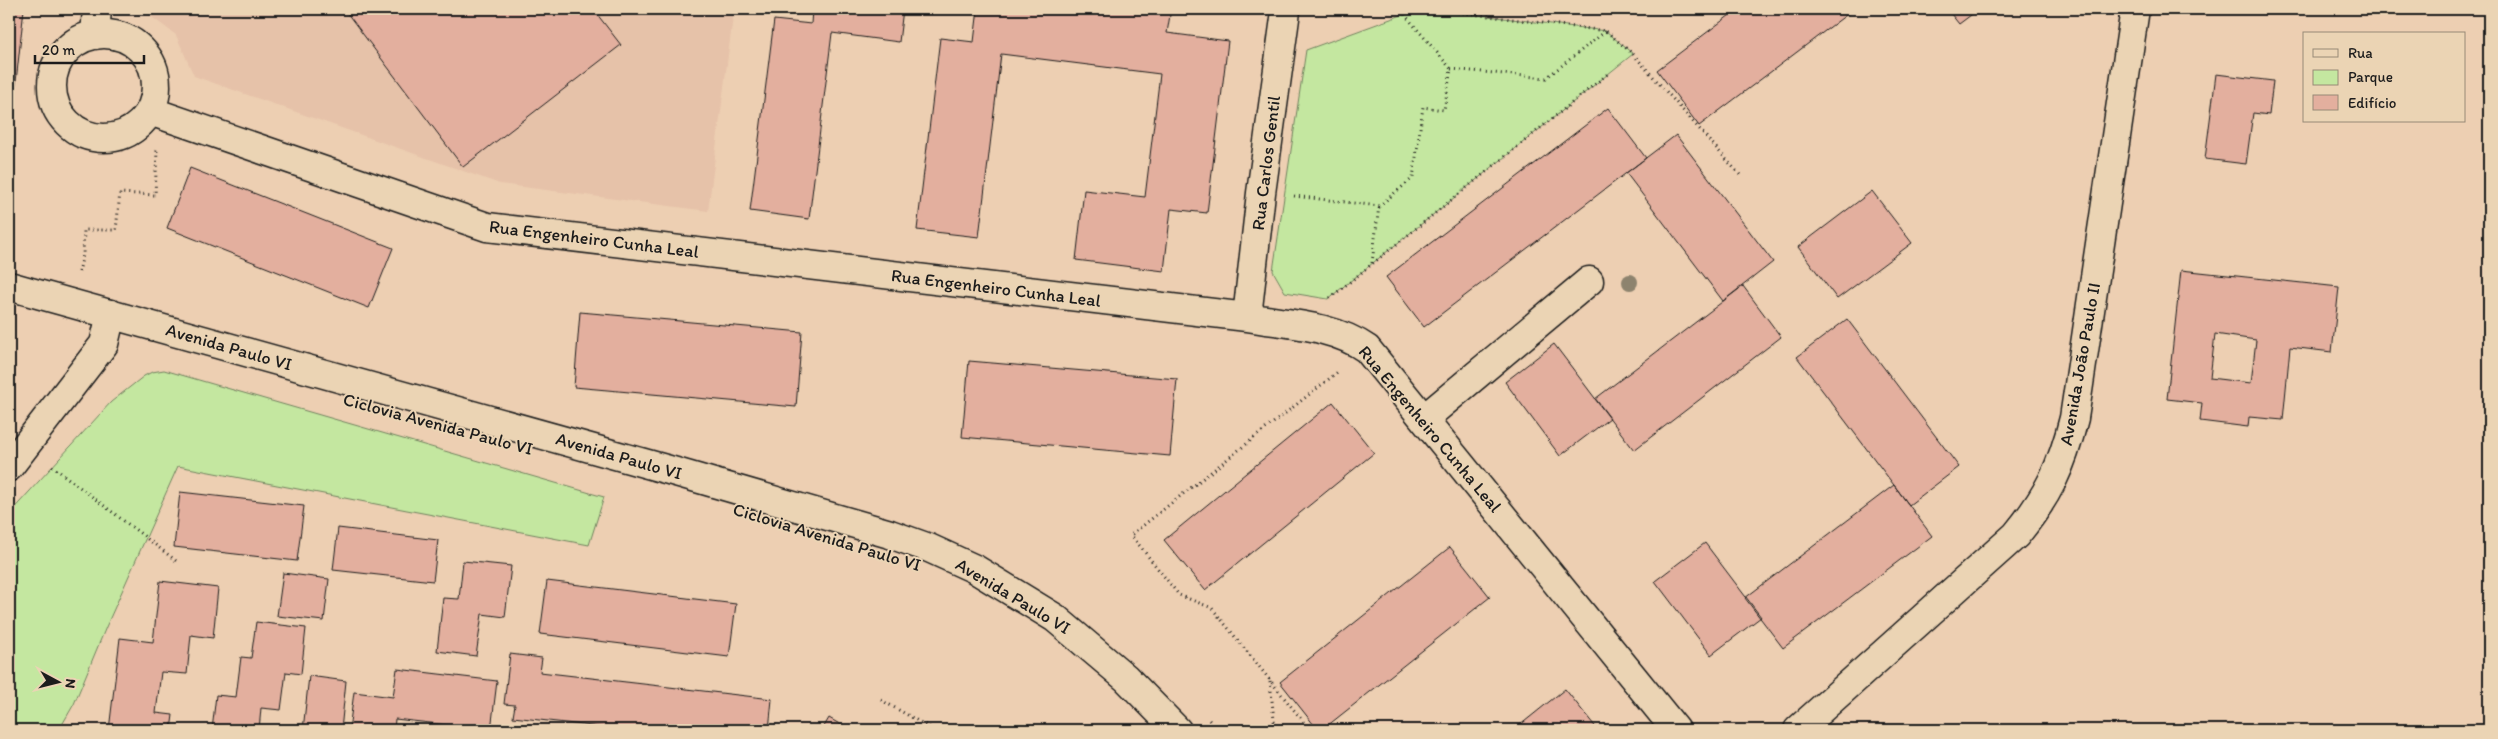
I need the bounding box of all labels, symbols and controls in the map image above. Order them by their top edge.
scale bar [35,32,144,64]
legend [2303,32,2466,122]
text: 20 m [42,41,76,59]
text: Rua [2348,44,2373,62]
text: Parque [2348,68,2393,86]
street label: Rua Carlos Gentil [1247,94,1285,232]
text: Edifício [2348,94,2396,112]
street label: Rua Engenheiro Cunha Leal [488,215,700,263]
street label: Rua Engenheiro Cunha Leal [890,264,1102,312]
street label: Avenida João Paulo II [2055,281,2105,447]
street label: Avenida Paulo VI [163,318,295,376]
street label: Rua Engenheiro Cunha Leal [1354,341,1506,517]
street label: Ciclovia Avenida Paulo VI [341,388,535,460]
street label: Avenida Paulo VI [553,427,685,485]
street label: Ciclovia Avenida Paulo VI [730,498,924,576]
street label: Avenida Paulo VI [952,553,1074,639]
north arrow [32,656,82,706]
text: N [61,678,79,689]

